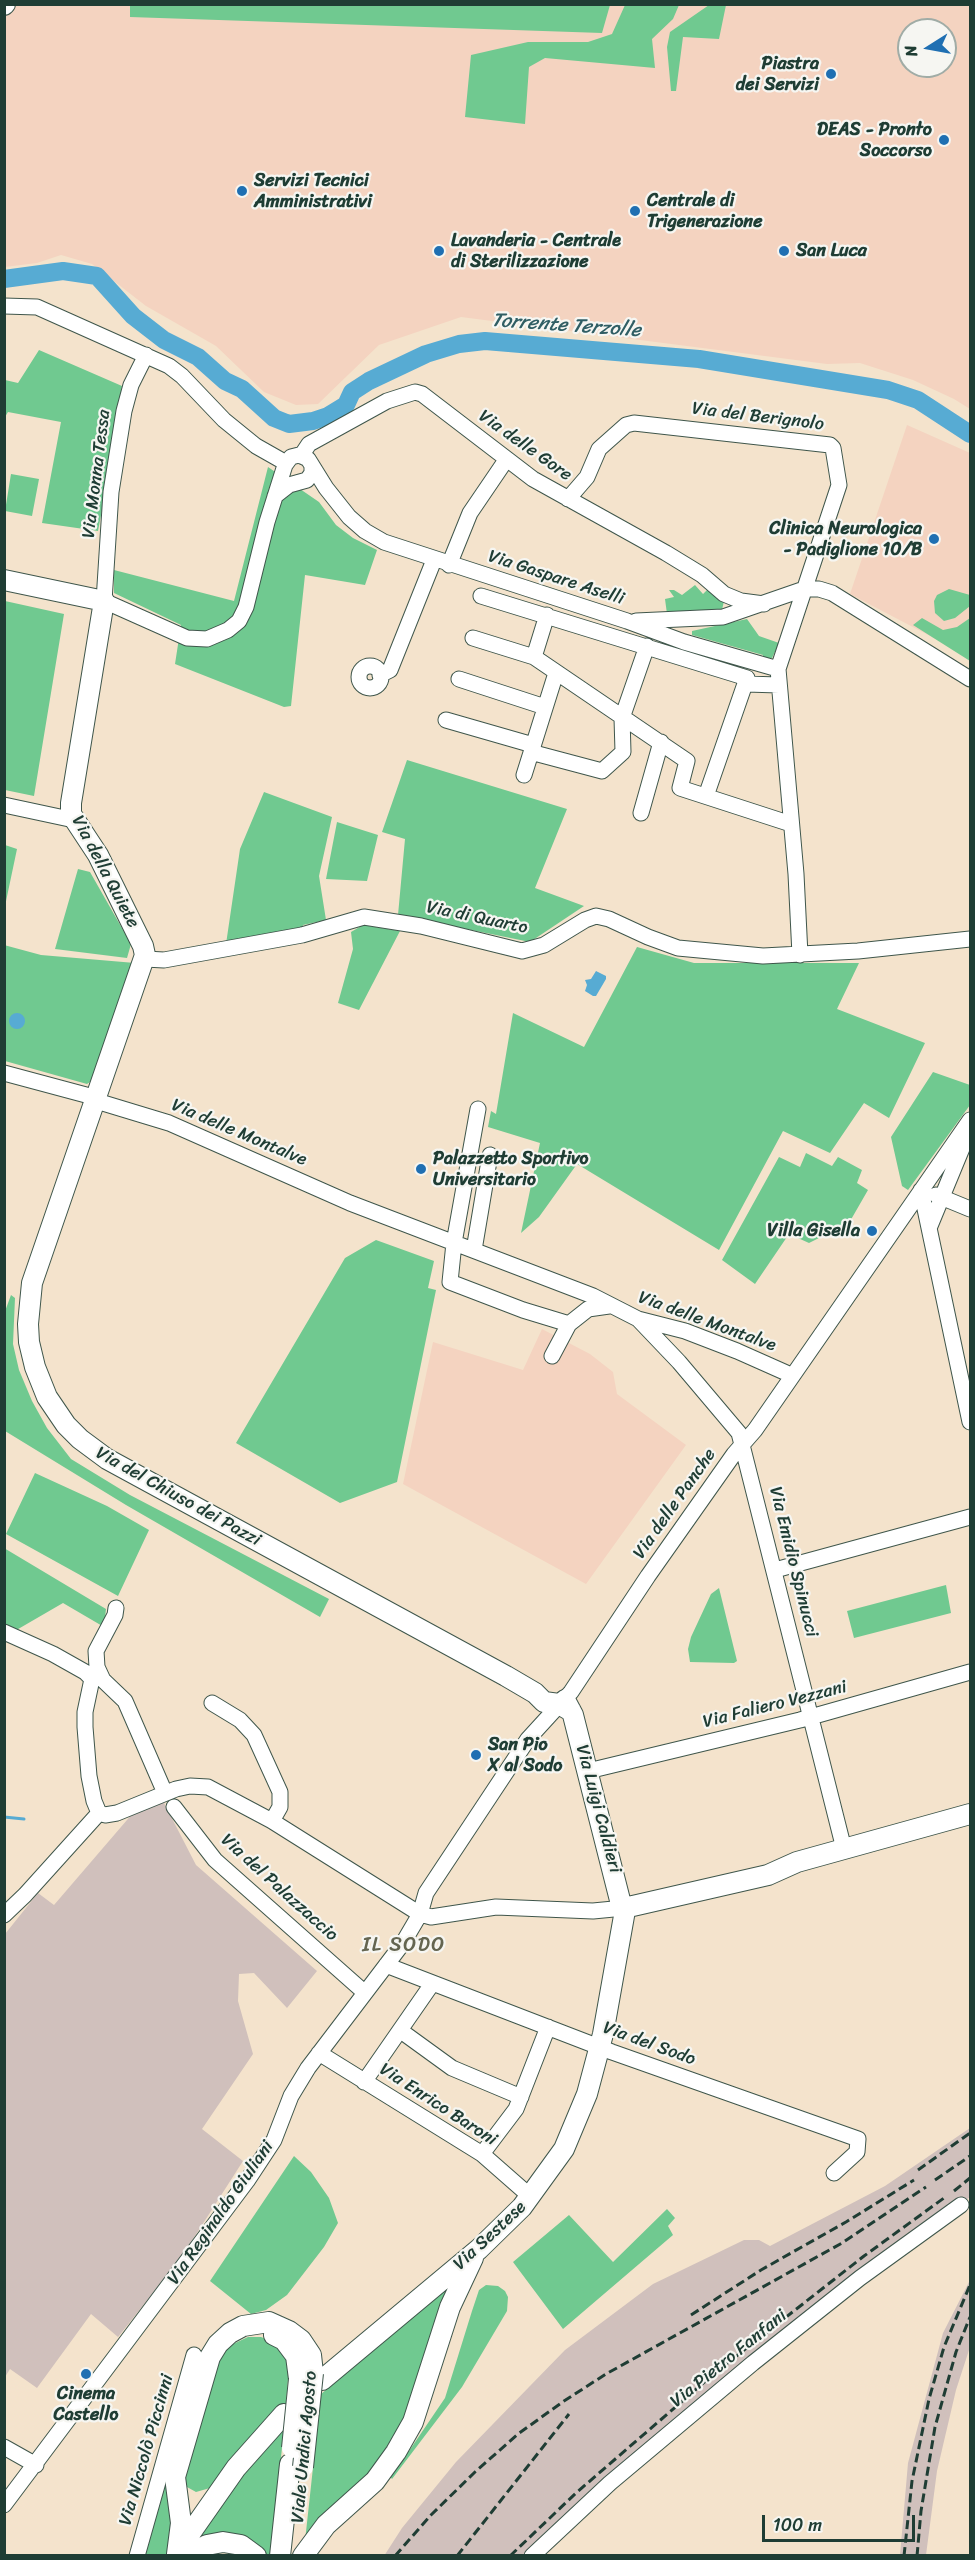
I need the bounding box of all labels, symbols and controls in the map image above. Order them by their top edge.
north arrow [897,18,957,78]
text: N [896,43,926,59]
place label: Piastra dei Servizi [736,53,819,96]
marker: Piastra dei Servizi [824,67,838,81]
place label: DEAS - Pronto Soccorso [817,119,932,162]
marker: DEAS - Pronto Soccorso [937,133,951,147]
place label: Servizi Tecnici Amministrativi [254,170,372,213]
marker: Servizi Tecnici Amministrativi [235,184,249,198]
place label: Centrale di Trigenerazione [647,190,762,232]
marker: Centrale di Trigenerazione [628,204,642,218]
place label: Lavanderia - Centrale di Sterilizzazione [451,230,621,272]
place label: San Luca [796,240,867,262]
marker: Lavanderia - Centrale di Sterilizzazione [432,244,446,258]
marker: San Luca [777,244,791,258]
water label: Torrente Terzolle [491,309,641,343]
street label: Via del Berignolo [691,398,825,436]
street label: Via delle Gore [474,406,576,486]
street label: Via Monna Tessa [78,408,116,540]
place label: Clinica Neurologica - Padiglione 10/B [769,518,922,560]
marker: Clinica Neurologica - Padiglione 10/B [927,532,941,546]
street label: Via Gaspare Aselli [485,546,627,610]
street label: Via della Quiete [66,812,144,932]
street label: Via di Quarto [424,897,530,939]
street label: Via delle Montalve [168,1095,310,1171]
place label: Palazzetto Sportivo Universitario [433,1148,588,1190]
marker: Palazzetto Sportivo Universitario [414,1162,428,1176]
place label: Villa Gisella [767,1220,860,1242]
marker: Villa Gisella [865,1224,879,1238]
street label: Via delle Montalve [635,1287,779,1357]
street label: Via del Chiuso dei Pazzi [92,1443,264,1551]
street label: Via delle Panche [629,1445,721,1563]
street label: Via Emidio Spinucci [764,1485,822,1639]
street label: Via Faliero Vezzani [701,1677,849,1733]
place label: San Pio X al Sodo [488,1734,562,1776]
street label: Via Luigi Caldieri [570,1742,626,1876]
marker: San Pio X al Sodo [469,1748,483,1762]
street label: Via del Palazzaccio [216,1830,342,1946]
district label: IL SODO [362,1934,446,1958]
street label: Via del Sodo [600,2017,698,2071]
street label: Via Enrico Baroni [375,2059,501,2151]
street label: Via Reginaldo Giuliani [163,2137,279,2289]
street label: Via Sestese [449,2197,531,2275]
street label: Via Pietro Fanfani [666,2305,792,2413]
marker: Cinema Castello [79,2367,93,2381]
street label: Viale Undici Agosto [288,2370,322,2524]
street label: Via Niccolò Piccinni [115,2372,179,2528]
place label: Cinema Castello [54,2383,118,2426]
scale bar [765,2503,918,2541]
text: 100 m [773,2509,822,2541]

